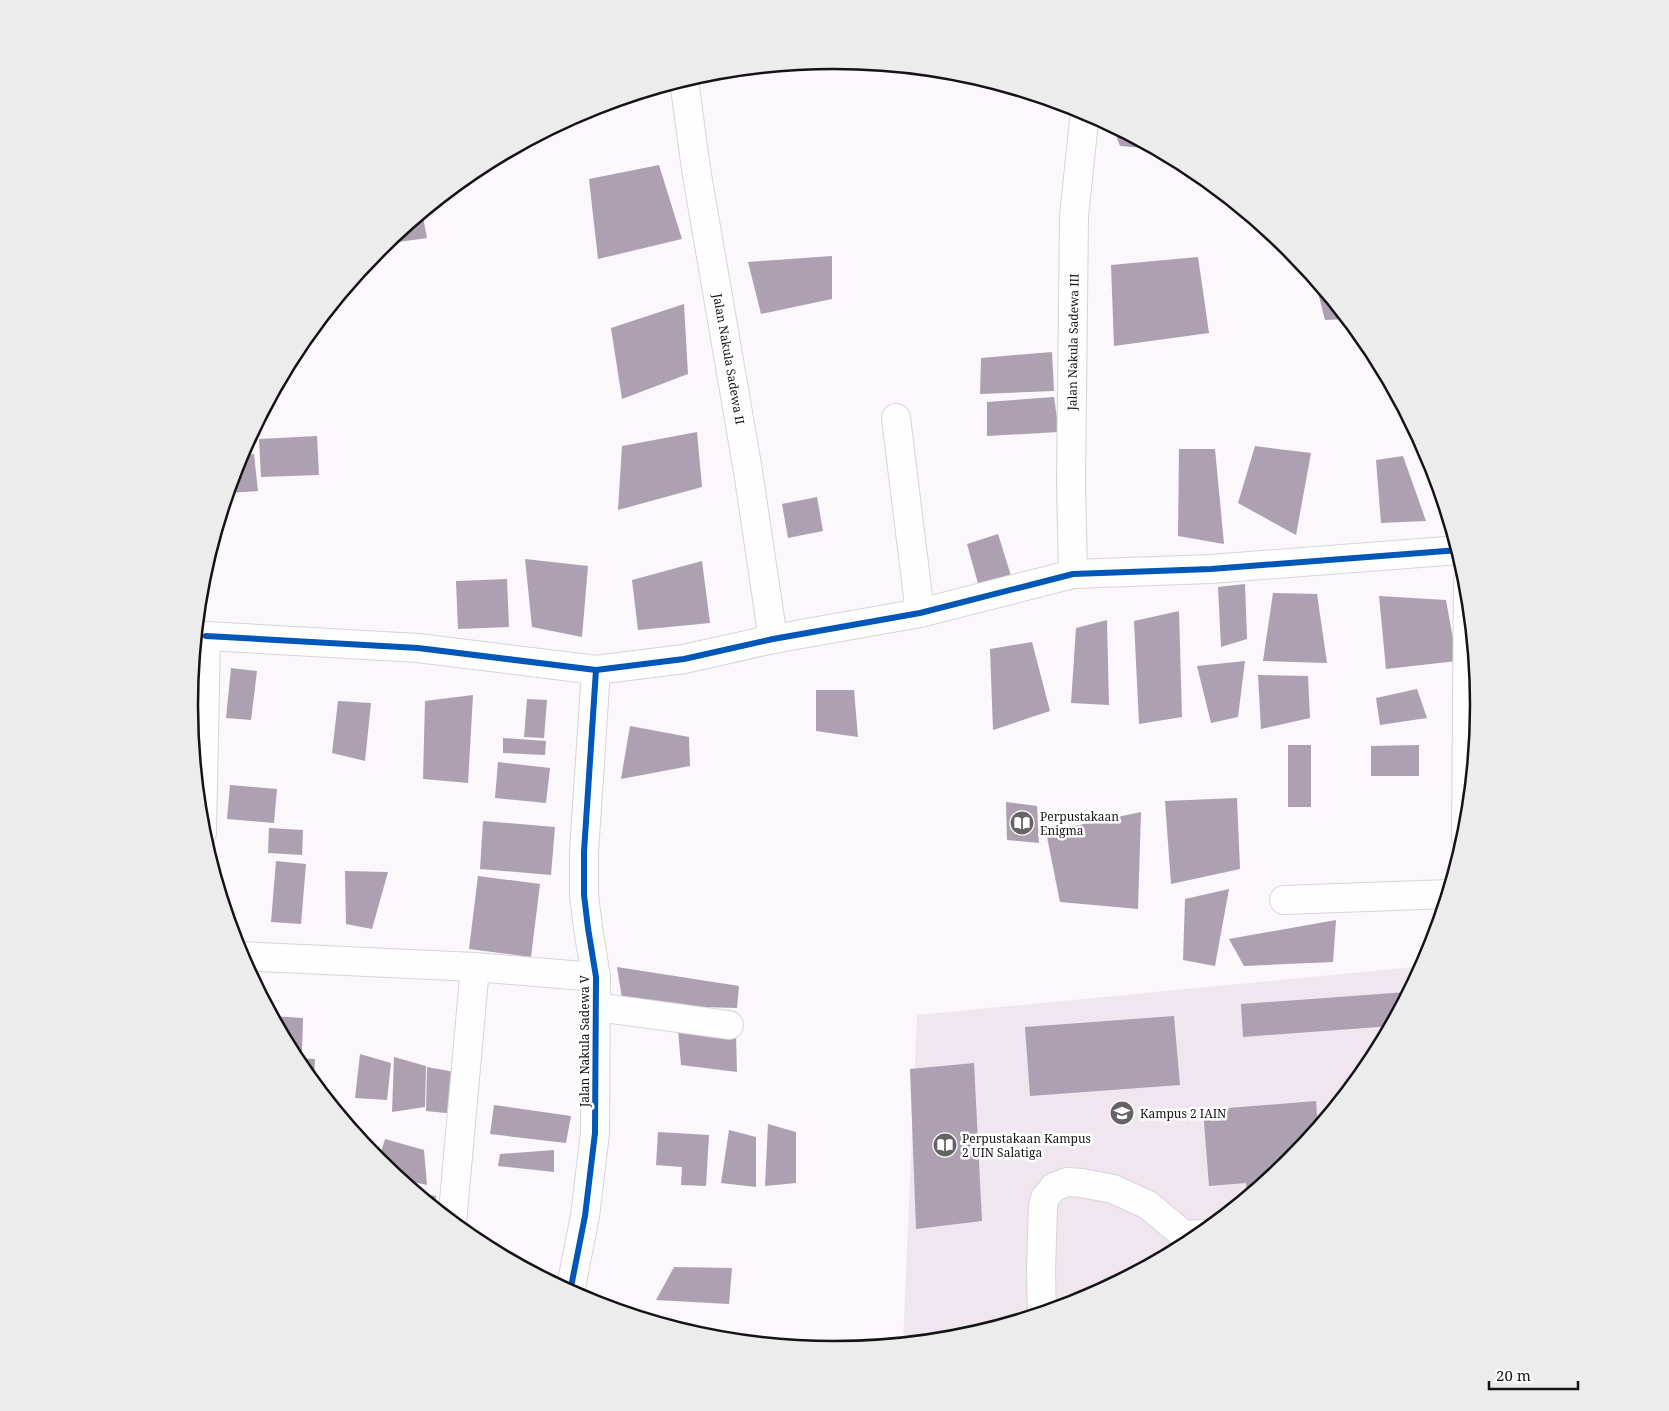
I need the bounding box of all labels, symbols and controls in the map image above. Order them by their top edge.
street label: Jalan Nakula Sadewa III [1063,273,1083,412]
street label: Jalan Nakula Sadewa II [709,291,749,426]
place label: Perpustakaan Enigma [1040,808,1119,839]
library icon: Perpustakaan Enigma [1009,810,1035,836]
street label: Jalan Nakula Sadewa V [576,974,593,1108]
school or university icon: Kampus 2 IAIN [1109,1100,1135,1126]
place label: Kampus 2 IAIN [1140,1105,1226,1122]
place label: Perpustakaan Kampus 2 UIN Salatiga [962,1130,1091,1161]
library icon: Perpustakaan Kampus 2 UIN Salatiga [932,1132,958,1158]
scale bar [1489,1358,1578,1390]
text: 20 m [1496,1365,1531,1385]

